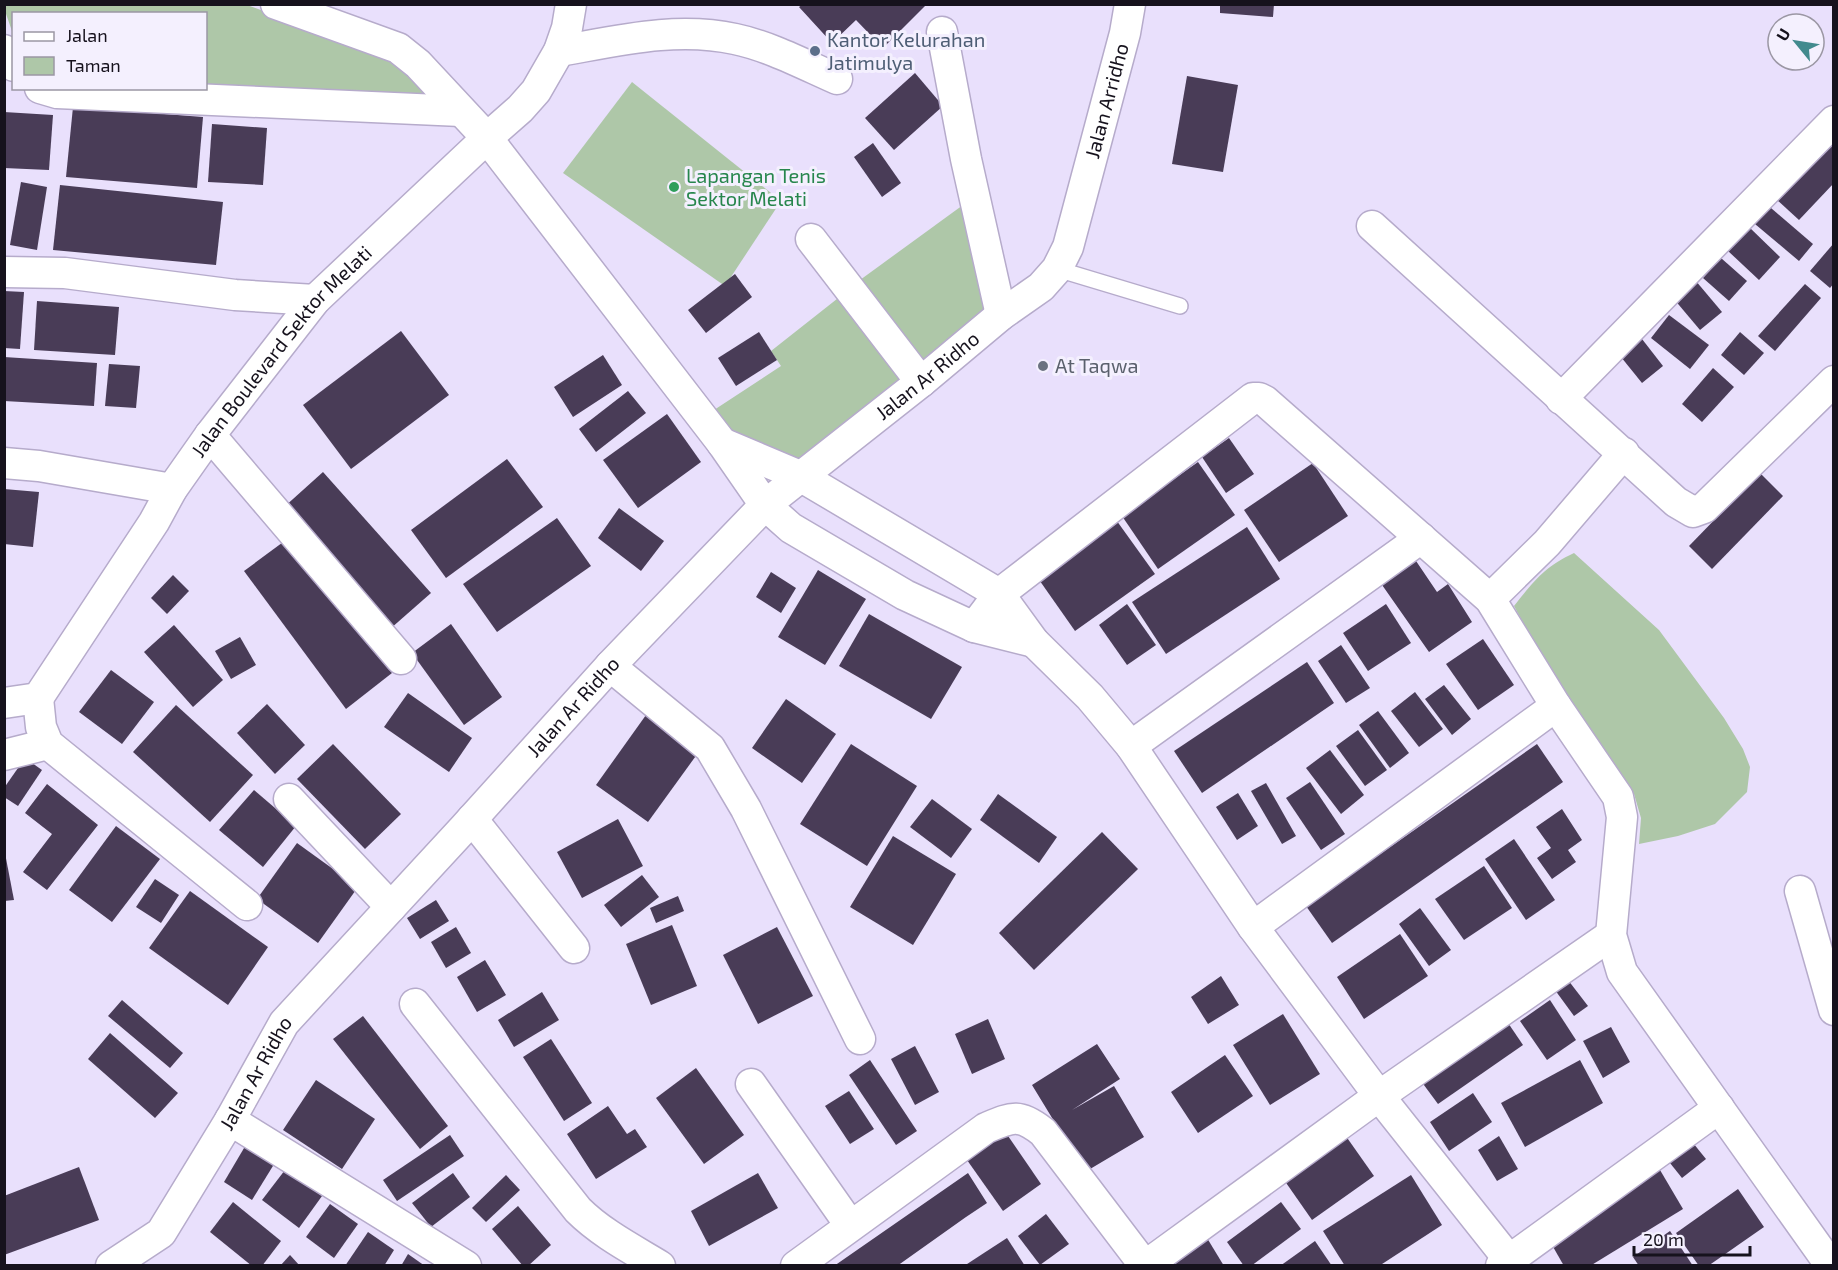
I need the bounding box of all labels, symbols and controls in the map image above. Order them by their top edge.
legend [12,12,207,90]
north arrow [1766,12,1826,72]
text: Jalan [66,24,108,46]
text: U [1772,25,1794,44]
place label: Kantor Kelurahan Jatimulya [827,27,985,74]
street label: Jalan Arridho [1079,40,1133,161]
marker: Kantor Kelurahan Jatimulya [808,44,822,58]
text: Taman [66,54,121,76]
place label: Lapangan Tenis Sektor Melati [686,163,826,210]
marker: Lapangan Tenis Sektor Melati [667,180,681,194]
street label: Jalan Boulevard Sektor Melati [185,240,376,461]
street label: Jalan Ar Ridho [870,326,984,424]
place label: At Taqwa [1055,353,1138,377]
marker: At Taqwa [1036,359,1050,373]
street label: Jalan Ar Ridho [521,651,624,761]
street label: Jalan Ar Ridho [214,1010,296,1134]
scale bar [1634,1219,1750,1257]
text: 20 m [1643,1228,1684,1250]

